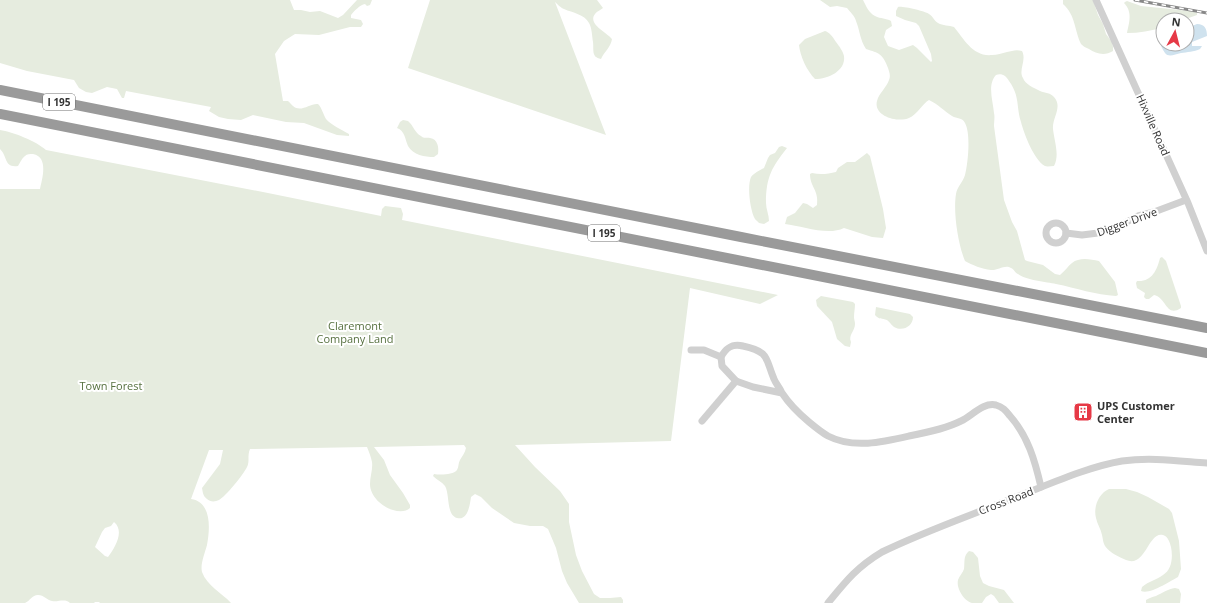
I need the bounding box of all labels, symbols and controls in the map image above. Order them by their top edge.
north arrow [1155,12,1195,52]
text: N [1171,14,1182,30]
street label: Hixville Road [1133,92,1174,158]
road number: I 195 [43,94,75,110]
street label: Digger Drive [1095,204,1159,239]
road number: I 195 [588,225,620,241]
park label: Claremont Company Land [316,318,394,346]
park label: Town Forest [80,378,143,393]
place label: UPS Customer Center [1097,398,1175,426]
building icon: UPS Customer Center [1072,401,1094,423]
street label: Cross Road [976,483,1035,518]

